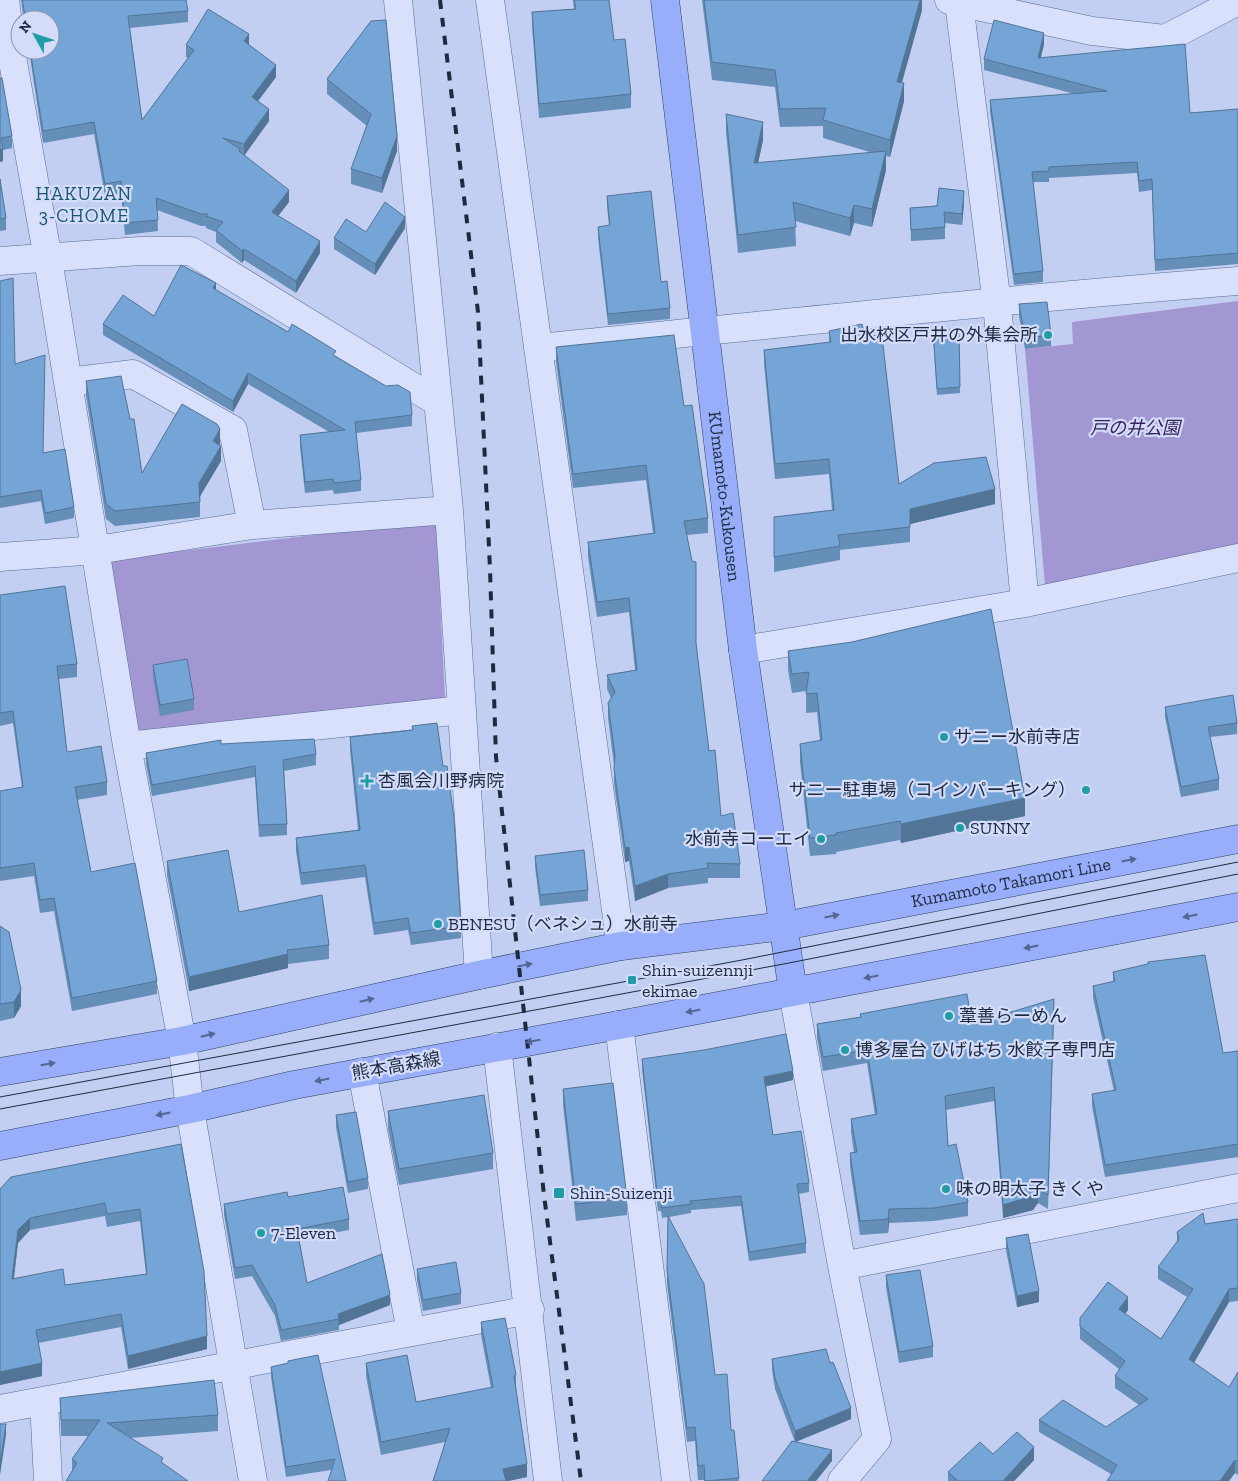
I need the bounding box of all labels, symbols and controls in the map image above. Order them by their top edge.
north arrow [10,10,60,60]
text: N [15,17,36,37]
district label: HAKUZAN 3-CHOME [36,182,132,227]
place label: 出水校区戸井の外集会所 [840,324,1038,346]
marker: 出水校区戸井の外集会所 [1042,329,1054,341]
street label: KUmamoto-Kukousen [703,410,746,584]
park label: 戸の井公園 [1090,417,1183,439]
place label: サニー水前寺店 [954,726,1080,748]
marker: サニー水前寺店 [938,731,950,743]
place label: 杏風会川野病院 [378,770,504,792]
marker: 杏風会川野病院 [360,774,374,788]
place label: サニー駐車場（コインパーキング） [789,779,1076,801]
marker: サニー駐車場（コインパーキング） [1080,784,1092,796]
place label: SUNNY [970,817,1030,839]
marker: SUNNY [954,822,966,834]
place label: 水前寺コーエイ [685,828,811,850]
marker: 水前寺コーエイ [815,833,827,845]
street label: Kumamoto Takamori Line [909,853,1113,912]
one-way arrow [1122,855,1138,863]
one-way arrow [825,912,841,920]
one-way arrow [1182,912,1198,920]
place label: BENESU（ベネシュ）水前寺 [448,913,678,935]
marker: BENESU（ベネシュ）水前寺 [432,918,444,930]
one-way arrow [1022,943,1038,951]
place label: Shin-suizennji ekimae [642,959,753,1002]
one-way arrow [518,961,534,969]
marker: Shin-suizennji ekimae [626,974,638,986]
one-way arrow [863,974,879,982]
one-way arrow [359,996,374,1004]
place label: 葦善らーめん [959,1005,1067,1027]
one-way arrow [685,1008,701,1016]
marker: 葦善らーめん [943,1010,955,1022]
one-way arrow [200,1031,215,1039]
one-way arrow [525,1037,541,1045]
place label: 博多屋台 ひげはち 水餃子専門店 [855,1039,1115,1061]
marker: 博多屋台 ひげはち 水餃子専門店 [839,1044,851,1056]
street label: 熊本高森線 [350,1047,442,1085]
one-way arrow [40,1059,56,1067]
one-way arrow [313,1076,329,1084]
one-way arrow [155,1110,171,1118]
place label: 味の明太子 きくや [956,1178,1104,1200]
place label: Shin-Suizenji [570,1182,673,1204]
marker: 味の明太子 きくや [940,1183,952,1195]
marker: Shin-Suizenji [552,1186,566,1200]
place label: 7-Eleven [271,1222,337,1244]
marker: 7-Eleven [255,1227,267,1239]

